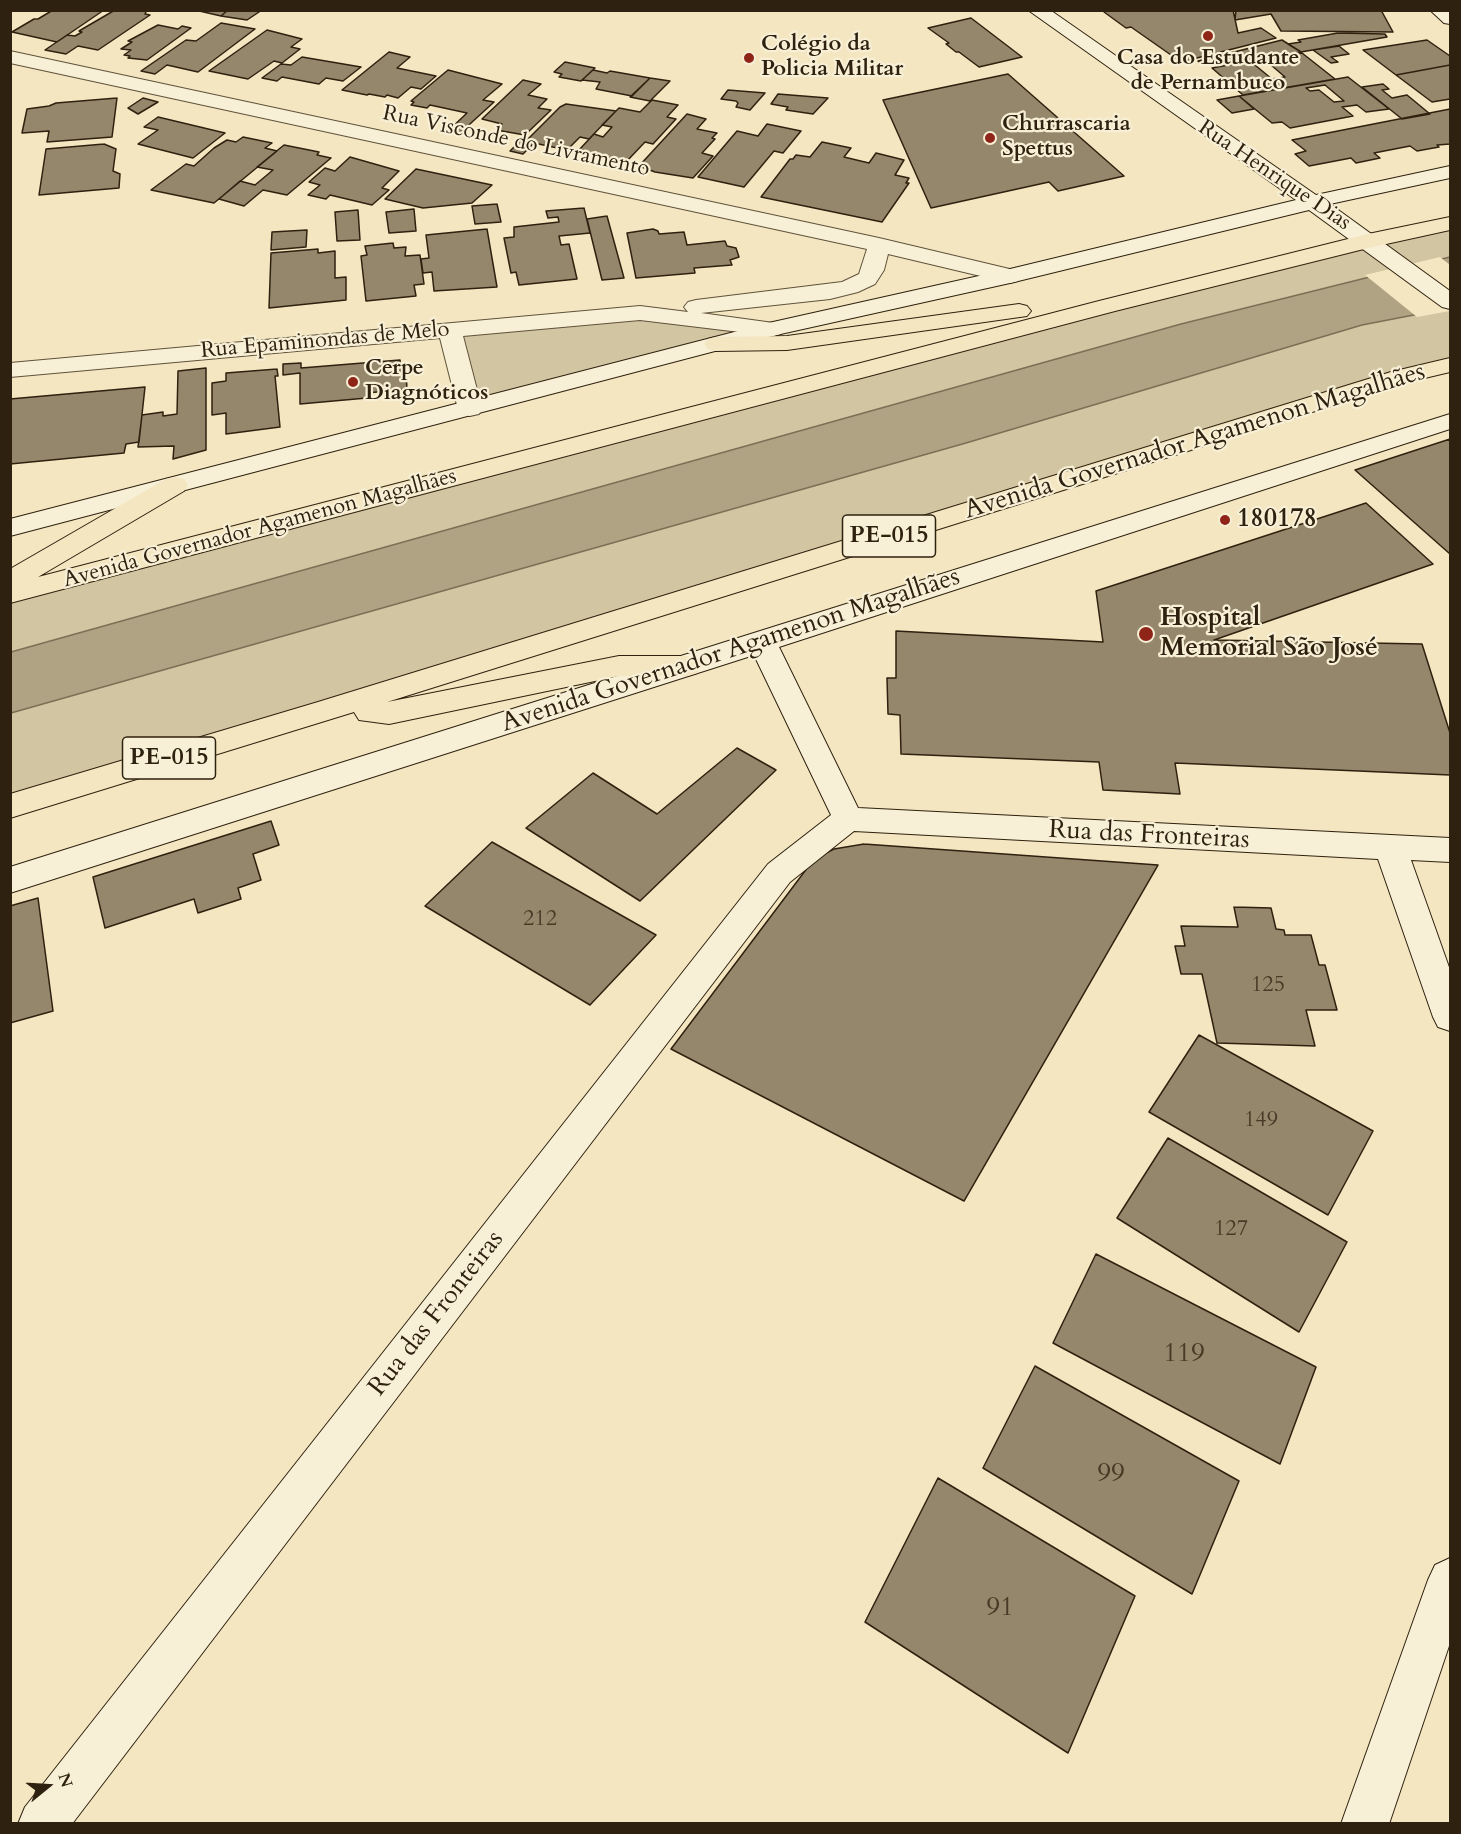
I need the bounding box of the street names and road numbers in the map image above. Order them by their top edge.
street label: Rua Visconde do Livramento [380,101,652,183]
street label: Rua Henrique Dias [1193,115,1355,237]
street label: Rua Epaminondas de Melo [200,317,450,365]
street label: Avenida Governador Agamenon Magalhães [961,357,1429,527]
street label: Avenida Governador Agamenon Magalhães [60,464,460,594]
road number: PE-015 [842,515,936,557]
street label: Avenida Governador Agamenon Magalhães [498,562,964,740]
road number: PE-015 [122,737,216,779]
street label: Rua das Fronteiras [1048,815,1250,857]
street label: Rua das Fronteiras [363,1225,511,1403]

